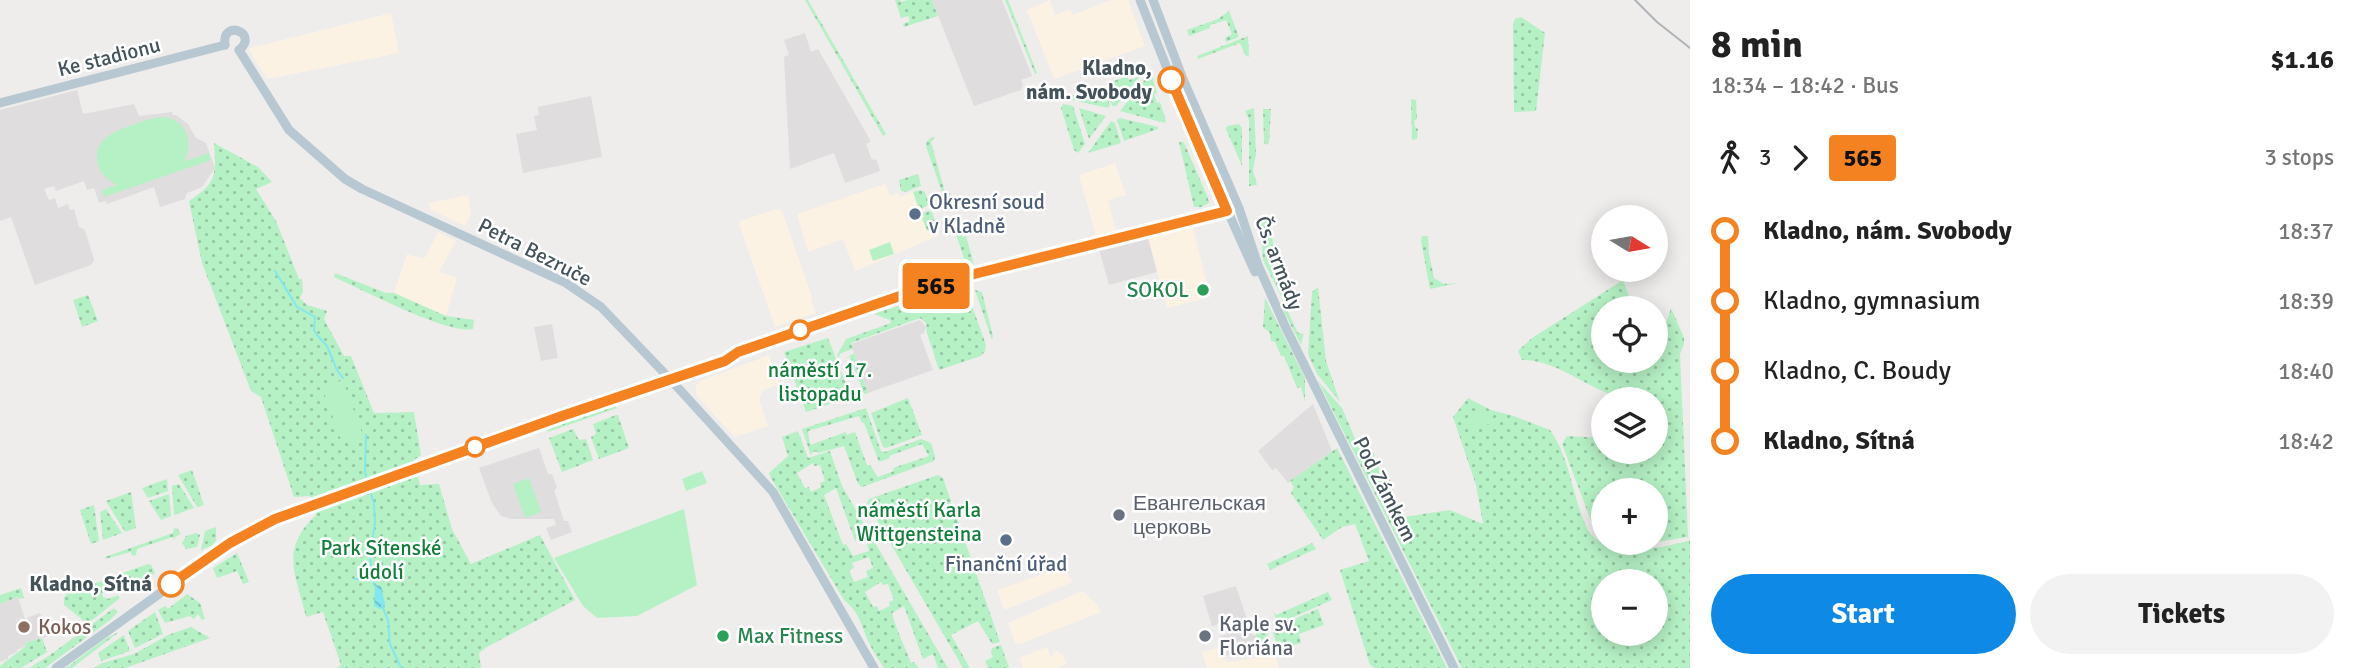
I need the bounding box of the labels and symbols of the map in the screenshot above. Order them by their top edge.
street label: Ke stadionu [55,32,163,82]
place label: Kladno, nám. Svobody [1026,55,1153,105]
marker: Kladno, nám. Svobody [1158,67,1184,93]
place label: Okresní soud v Kladně [929,189,1045,239]
north arrow [1591,205,1668,282]
marker: Okresní soud v Kladně [907,206,923,222]
street label: Petra Bezruče [474,212,596,292]
street label: Čs. armády [1249,212,1309,314]
line badge: 565 [896,263,976,309]
place label: SOKOL [1127,277,1189,303]
marker: SOKOL [1195,282,1211,298]
unlabelled marker [790,320,810,340]
park label: náměstí 17. listopadu [768,357,872,407]
street label: Pod Zámkem [1347,432,1423,546]
unlabelled marker [465,437,485,457]
place label: Евангельская церковь [1133,490,1266,540]
park label: náměstí Karla Wittgensteina [856,497,982,547]
marker: Евангельская церковь [1111,507,1127,523]
marker: Finanční úřad [998,532,1014,548]
park label: Park Sítenské údolí [320,535,442,585]
place label: Finanční úřad [945,551,1067,577]
place label: Kladno, Sítná [29,571,152,597]
marker: Kladno, Sítná [158,571,184,597]
place label: Kaple sv. Floriána [1219,611,1298,661]
place label: Kokos [38,614,91,640]
marker: Kokos [16,619,32,635]
place label: Max Fitness [737,623,843,649]
marker: Max Fitness [715,628,731,644]
marker: Kaple sv. Floriána [1197,628,1213,644]

